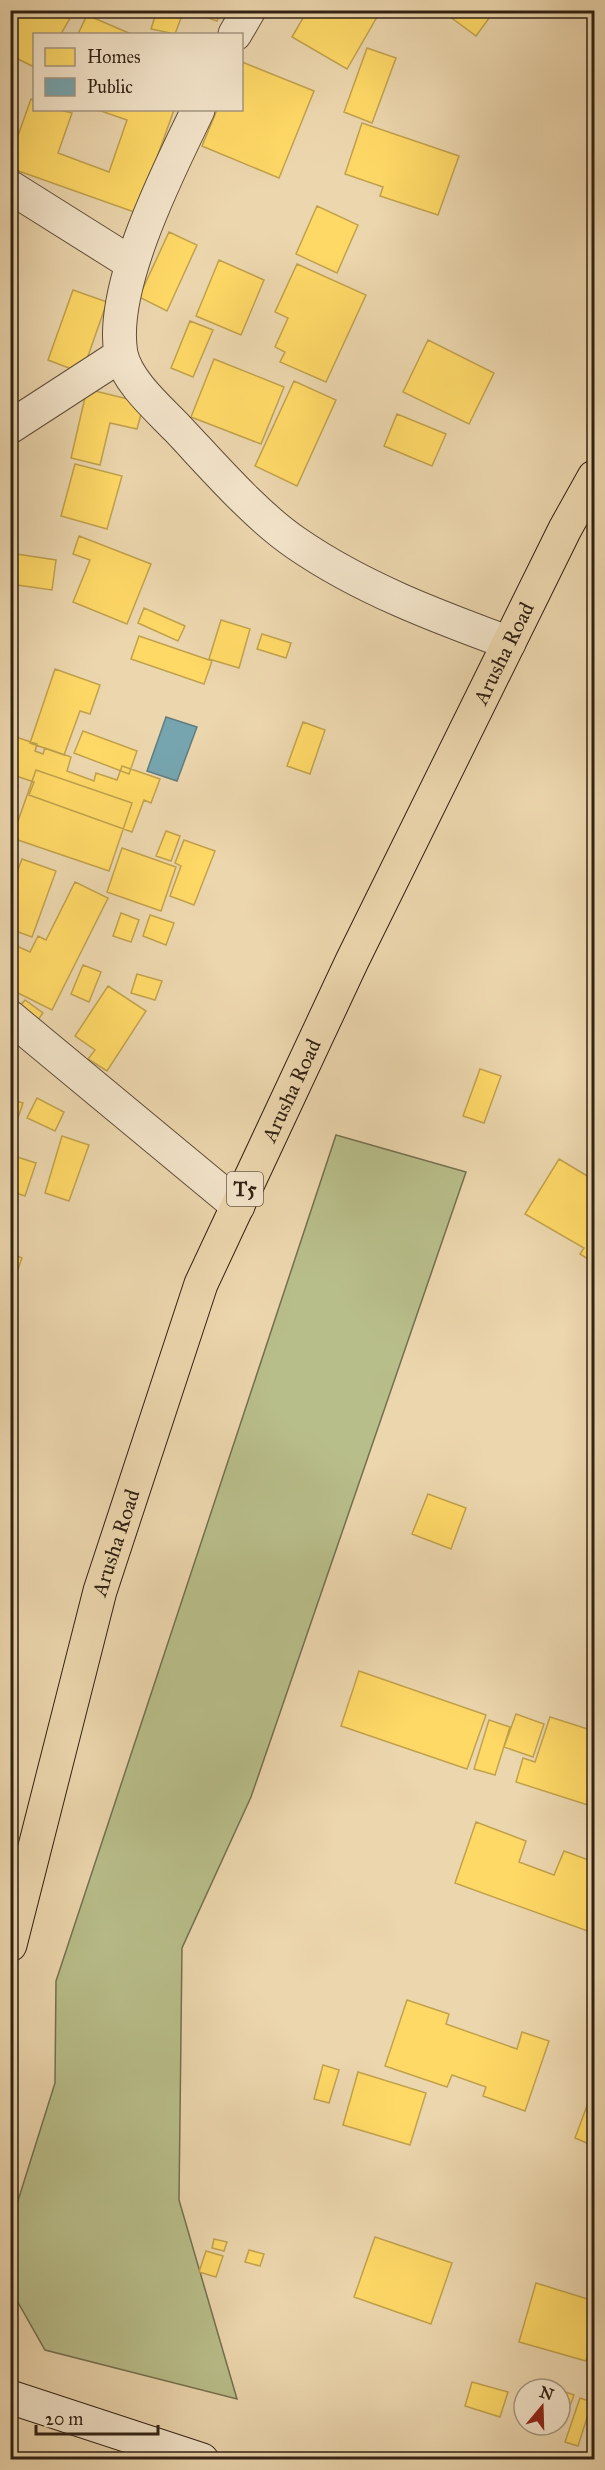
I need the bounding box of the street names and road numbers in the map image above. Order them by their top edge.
street label: Arusha Road [467,597,540,710]
street label: Arusha Road [256,1034,327,1147]
road number: T5 [227,1172,263,1206]
street label: Arusha Road [86,1486,146,1600]

